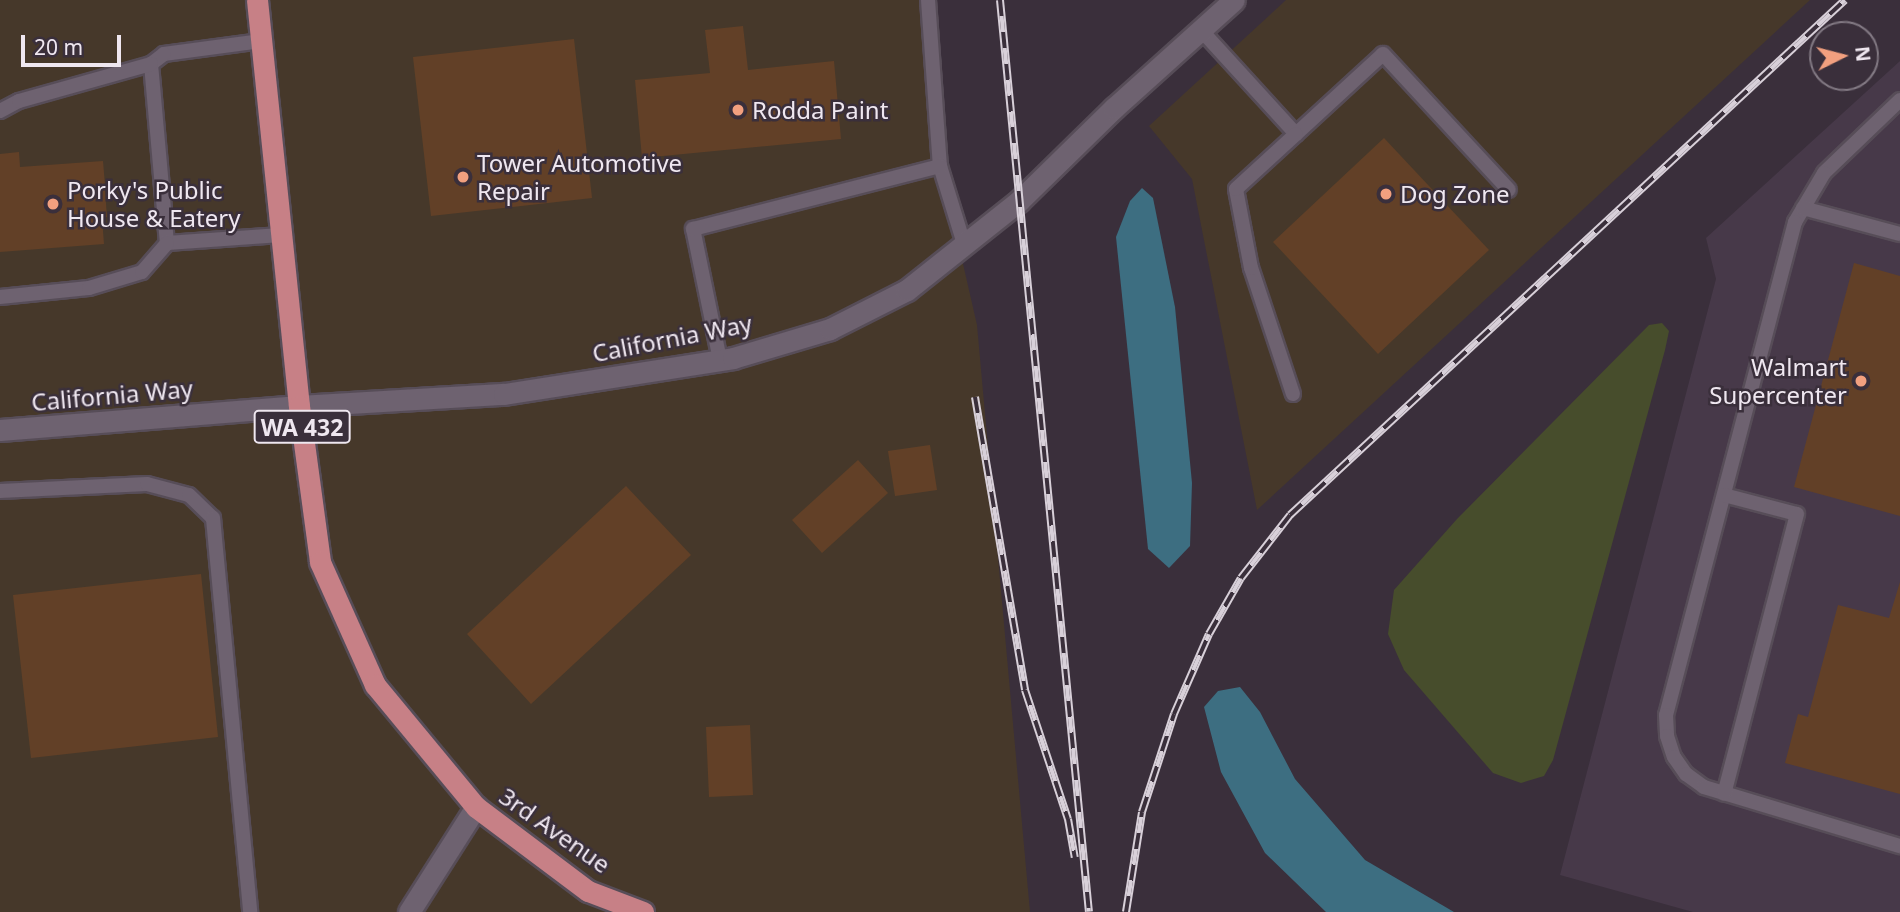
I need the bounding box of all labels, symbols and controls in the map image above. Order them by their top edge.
scale bar [24,21,124,65]
north arrow [1809,21,1879,91]
text: 20 m [34,33,83,61]
text: N [1849,45,1877,63]
place label: Rodda Paint [752,96,888,124]
marker: Rodda Paint [730,102,746,118]
place label: Tower Automotive Repair [477,149,682,205]
marker: Tower Automotive Repair [455,169,471,185]
place label: Porky's Public House & Eatery [67,176,240,232]
place label: Dog Zone [1400,180,1510,208]
marker: Dog Zone [1378,186,1394,202]
marker: Porky's Public House & Eatery [45,196,61,212]
street label: California Way [590,308,754,368]
place label: Walmart Supercenter [1709,353,1847,409]
marker: Walmart Supercenter [1853,373,1869,389]
street label: California Way [30,374,194,416]
road number: WA 432 [253,408,351,446]
street label: 3rd Avenue [494,781,616,879]

